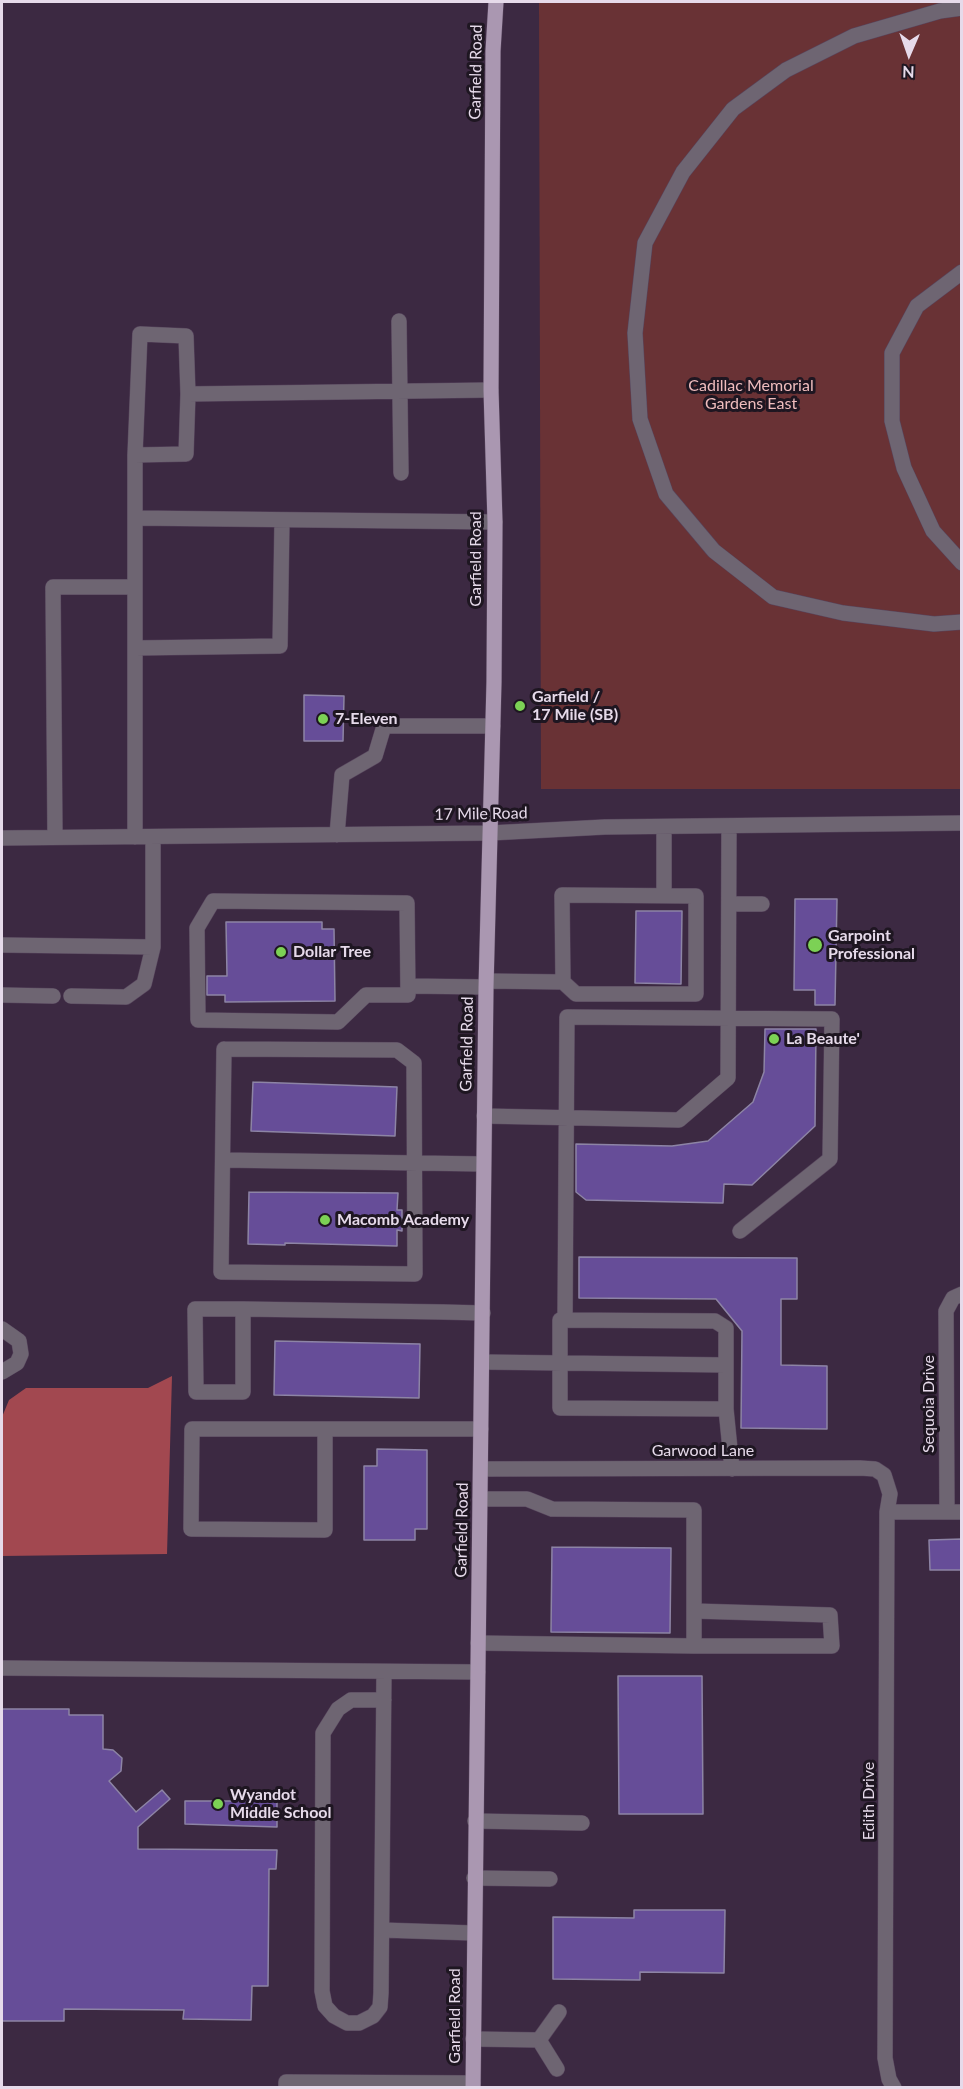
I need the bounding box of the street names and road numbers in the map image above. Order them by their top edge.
street label: Garfield Road [466,24,486,120]
street label: Garfield Road [466,511,486,607]
street label: 17 Mile Road [434,804,528,824]
street label: Garfield Road [457,996,477,1092]
street label: Sequoia Drive [919,1355,939,1453]
street label: Garwood Lane [652,1441,754,1461]
street label: Garfield Road [452,1482,472,1578]
street label: Edith Drive [859,1762,879,1840]
street label: Garfield Road [445,1968,465,2064]

